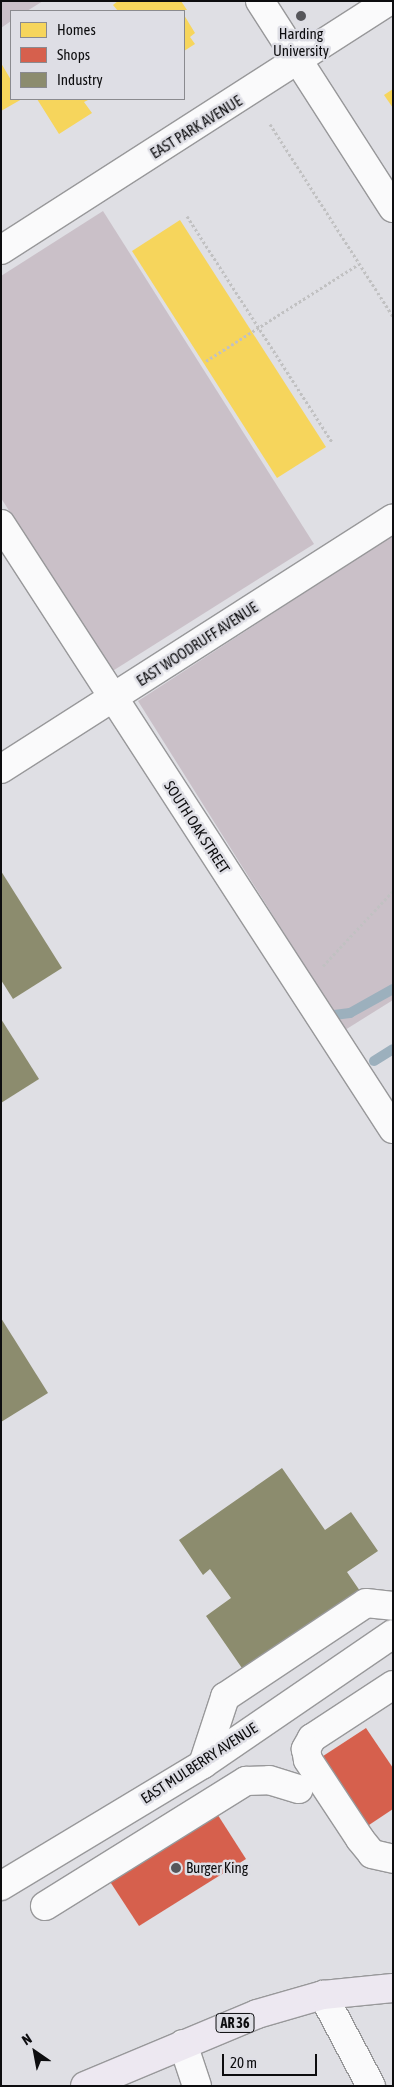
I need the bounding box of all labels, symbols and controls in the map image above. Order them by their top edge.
legend [10,10,185,100]
marker: Harding University [295,10,307,22]
text: Homes [57,21,96,38]
place label: Harding University [273,24,329,59]
text: Shops [57,46,90,63]
text: Industry [57,71,103,88]
street label: EAST PARK AVENUE [147,92,245,162]
street label: EAST WOODRUFF AVENUE [133,598,261,690]
street label: SOUTH OAK STREET [160,777,234,877]
street label: EAST MULBERRY AVENUE [137,1719,261,1807]
place label: Burger King [186,1859,248,1877]
marker: Burger King [170,1862,182,1874]
road number: AR 36 [215,2012,255,2035]
north arrow [10,2027,60,2077]
text: N [19,2030,35,2048]
scale bar [224,2044,319,2076]
text: 20 m [230,2054,257,2071]

